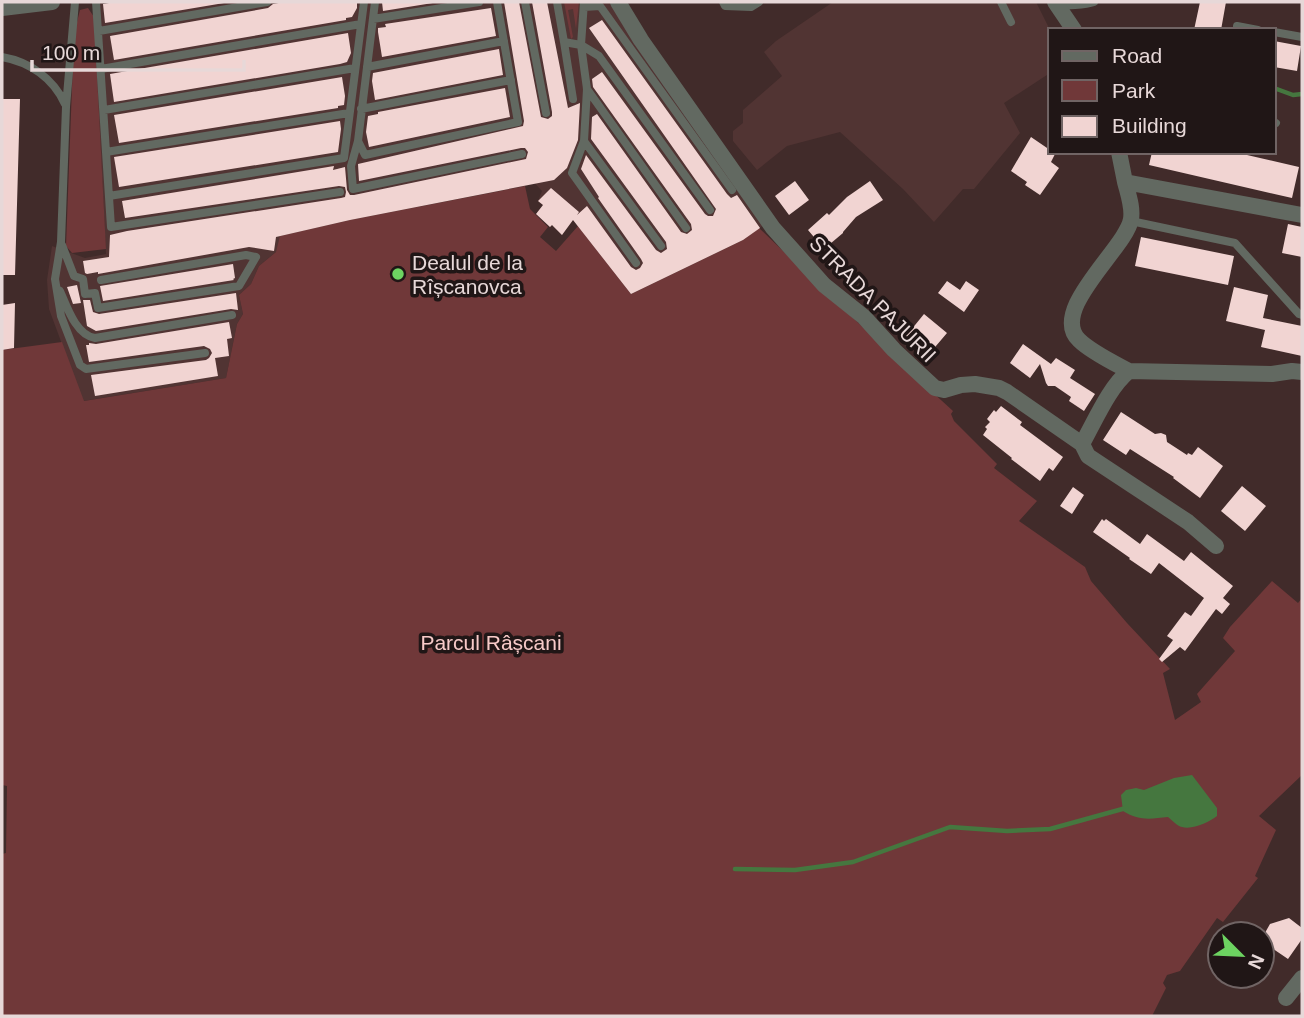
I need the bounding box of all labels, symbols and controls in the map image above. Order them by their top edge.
scale bar [32,28,243,72]
legend [1048,28,1276,154]
text: 100 m [42,41,100,64]
text: Road [1112,44,1162,67]
text: Park [1112,79,1156,102]
text: Building [1112,114,1187,137]
street label: STRADA PAJURII [805,231,941,367]
place label: Dealul de la Rîșcanovca [412,251,523,298]
marker: Dealul de la Rîșcanovca [390,266,406,282]
park label: Parcul Râșcani [420,631,562,654]
north arrow [1206,920,1276,990]
text: N [1244,951,1268,972]

